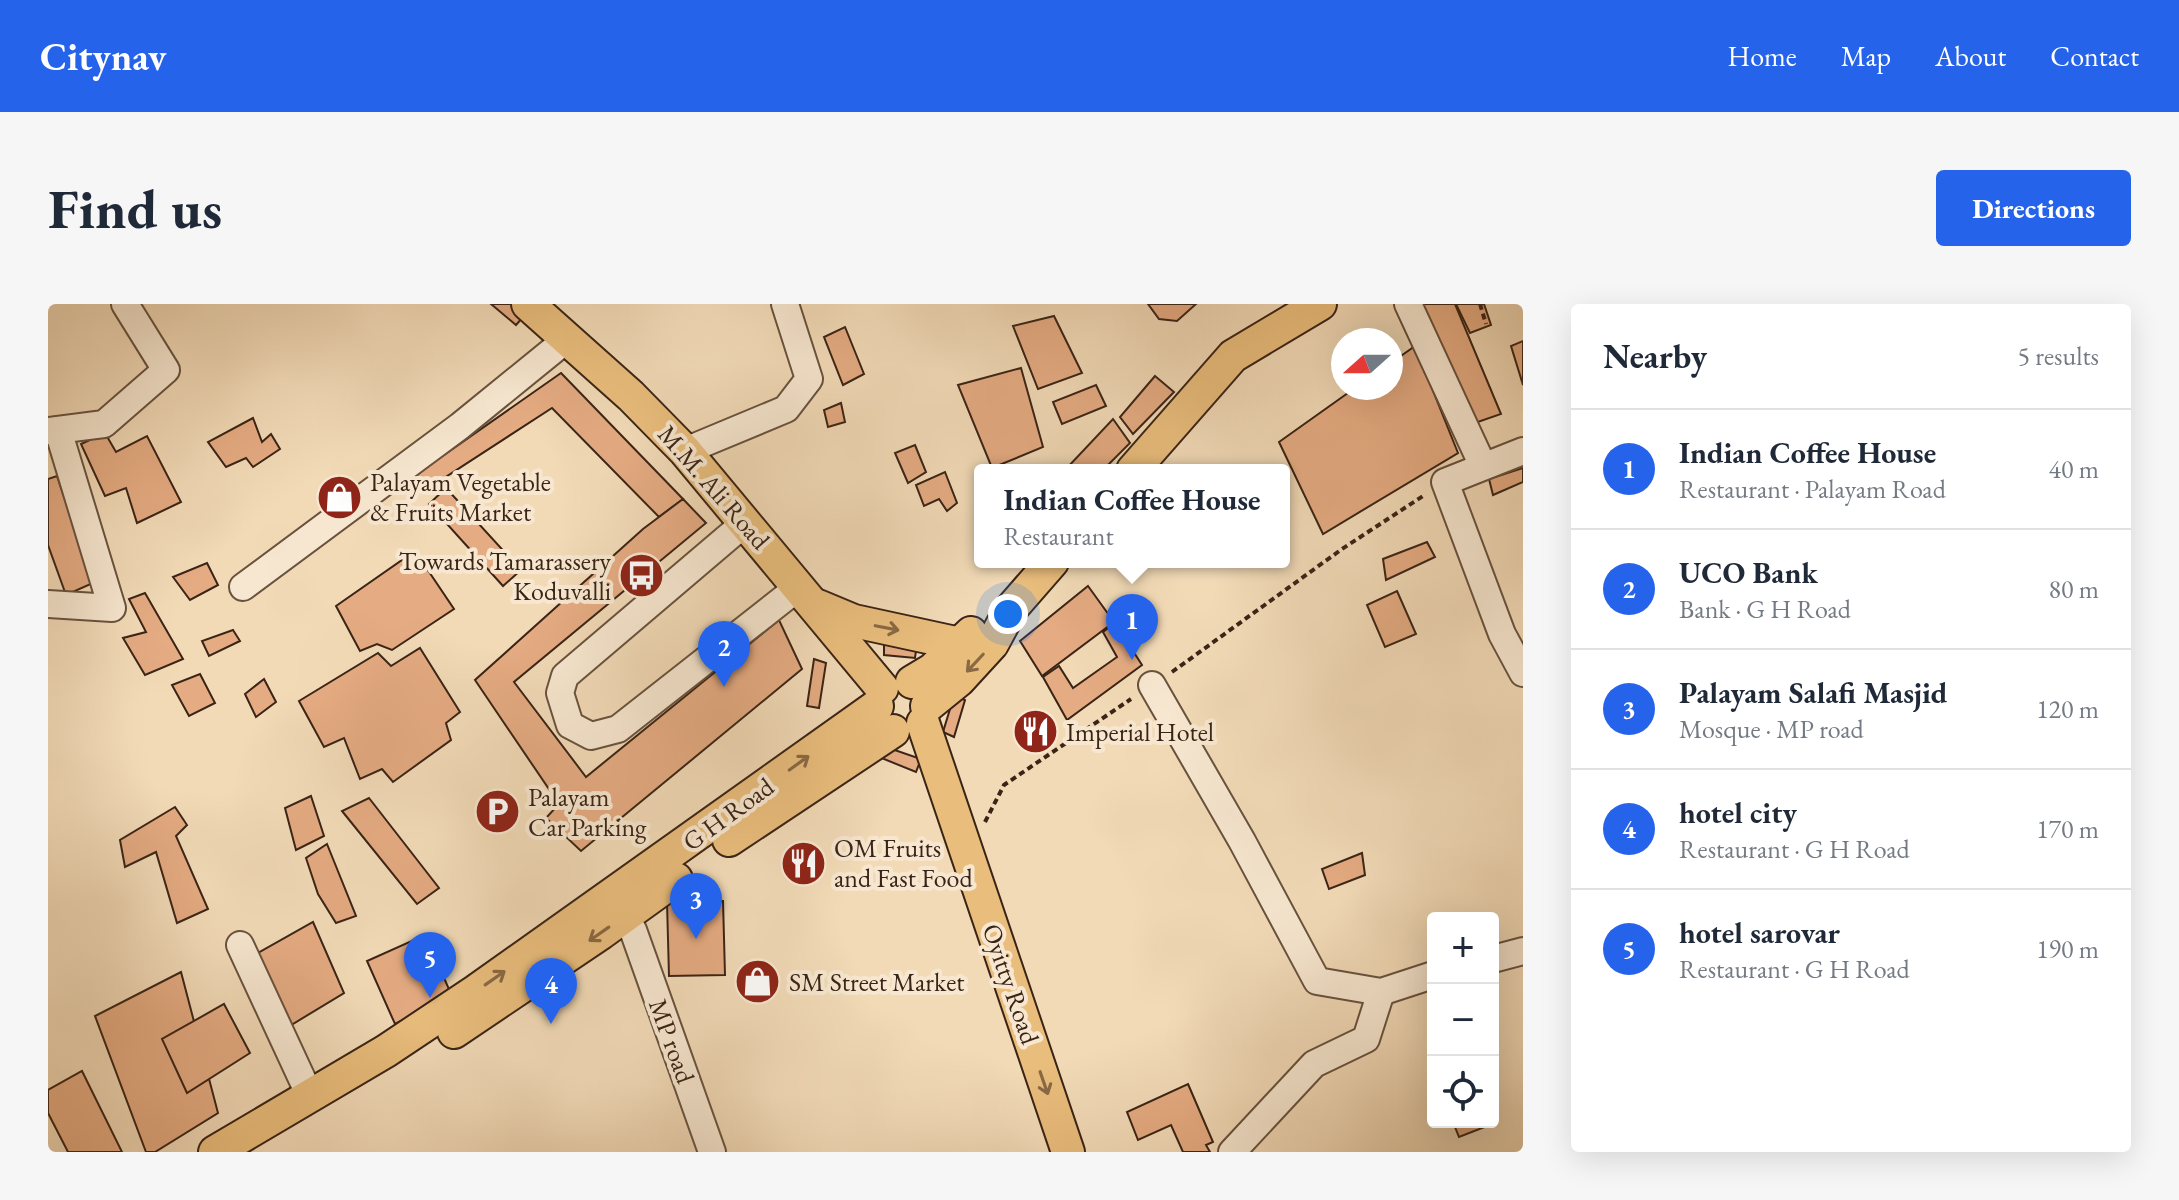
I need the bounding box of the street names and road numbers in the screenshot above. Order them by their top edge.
street label: M.M. Ali Road [651,418,778,557]
street label: G H Road [676,769,781,859]
street label: Oyitty Road [975,919,1048,1049]
street label: MP road [641,994,703,1089]

